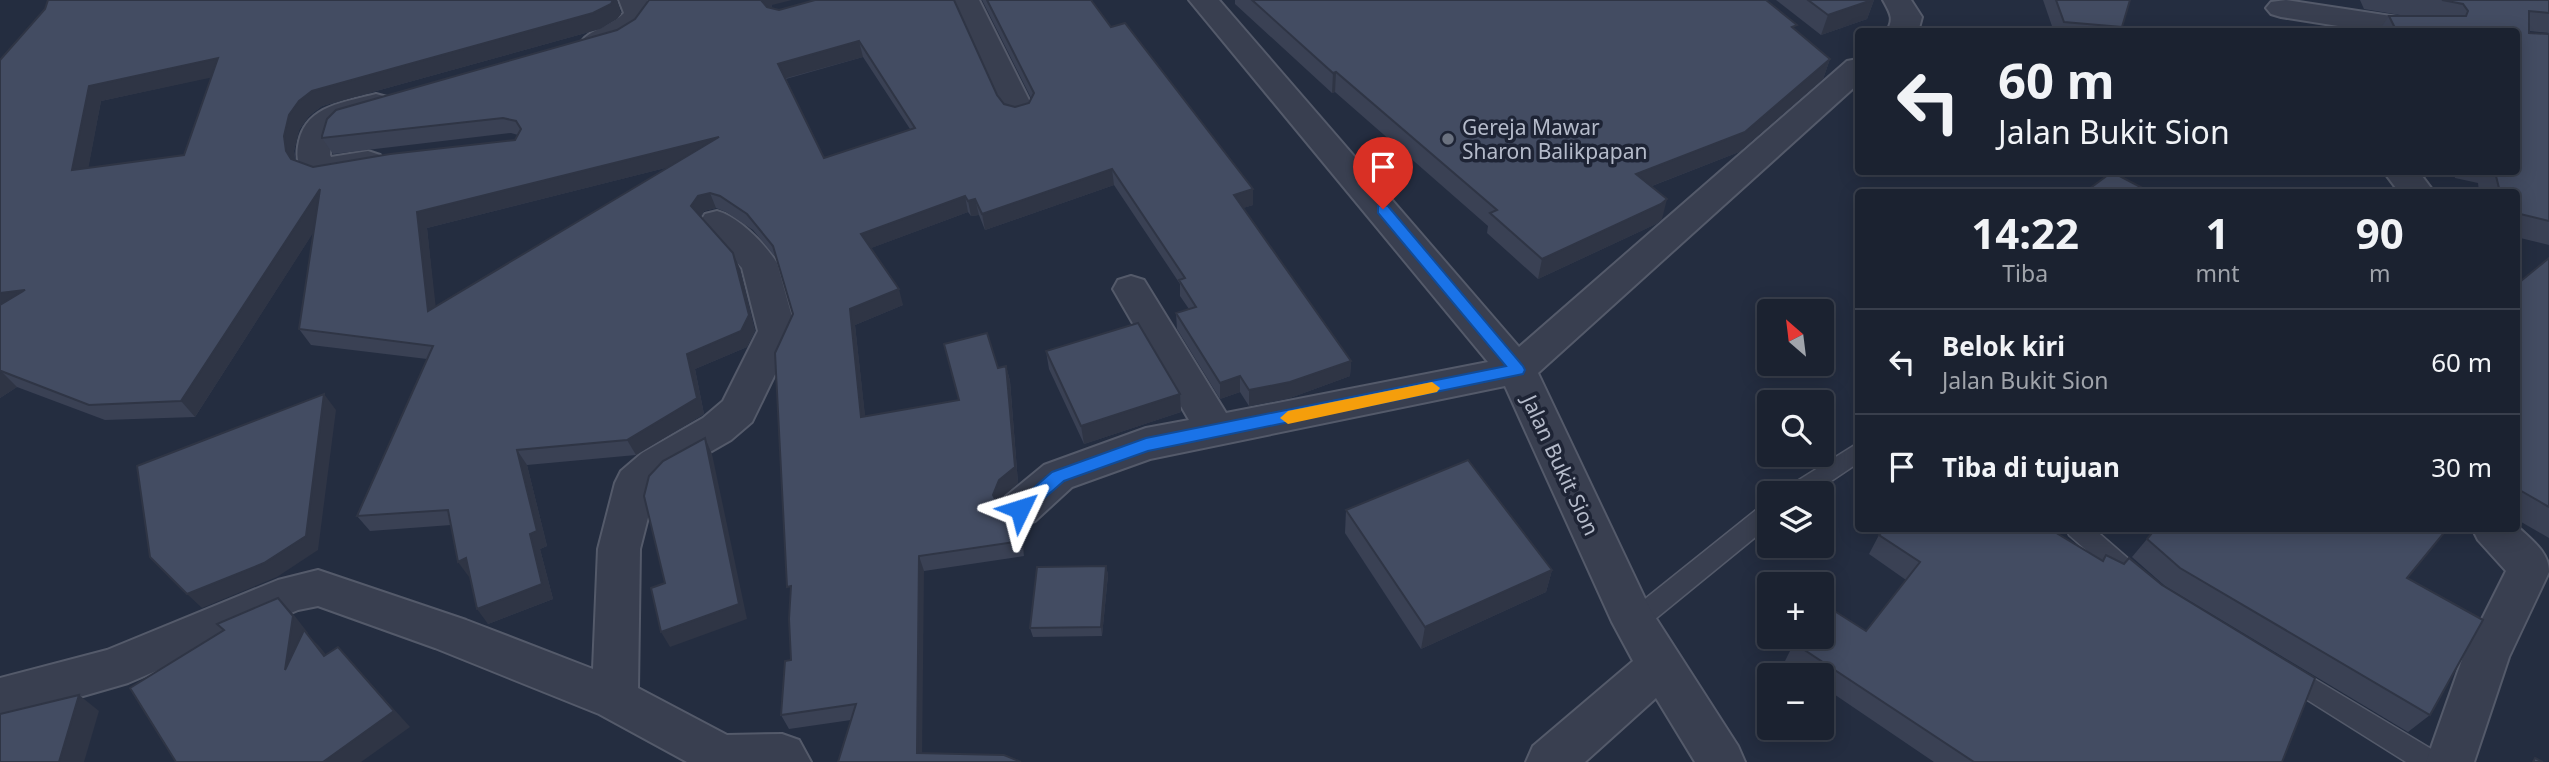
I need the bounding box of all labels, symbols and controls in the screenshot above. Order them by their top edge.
text: 60 m [1998,47,2115,113]
icon: left [1883,56,1974,147]
text: Jalan Bukit Sion [1998,110,2230,153]
place label: Gereja Mawar Sharon Balikpapan [1462,113,1648,165]
marker: Gereja Mawar Sharon Balikpapan [1440,131,1456,147]
pin [1353,137,1413,209]
icon: arrive [1364,148,1402,186]
text: 14:22 [1971,204,2079,261]
text: 1 [2205,204,2229,261]
text: 90 [2356,204,2404,261]
text: Tiba [2002,257,2048,289]
text: mnt [2195,257,2239,289]
text: m [2369,257,2390,289]
north arrow [1757,299,1834,376]
map controls [1757,299,1834,740]
text: Belok kiri [1942,328,2065,364]
icon: left [1883,343,1921,381]
text: 60 m [2431,344,2492,380]
text: Jalan Bukit Sion [1942,364,2109,396]
street label: Jalan Bukit Sion [1515,388,1606,540]
button: search [1757,390,1834,467]
icon: arrive [1883,448,1921,486]
text: Tiba di tujuan [1942,449,2120,485]
text: 30 m [2431,449,2492,485]
position arrow [983,472,1057,546]
button: layers [1757,481,1834,558]
button: + [1757,572,1834,649]
button: − [1757,663,1834,740]

